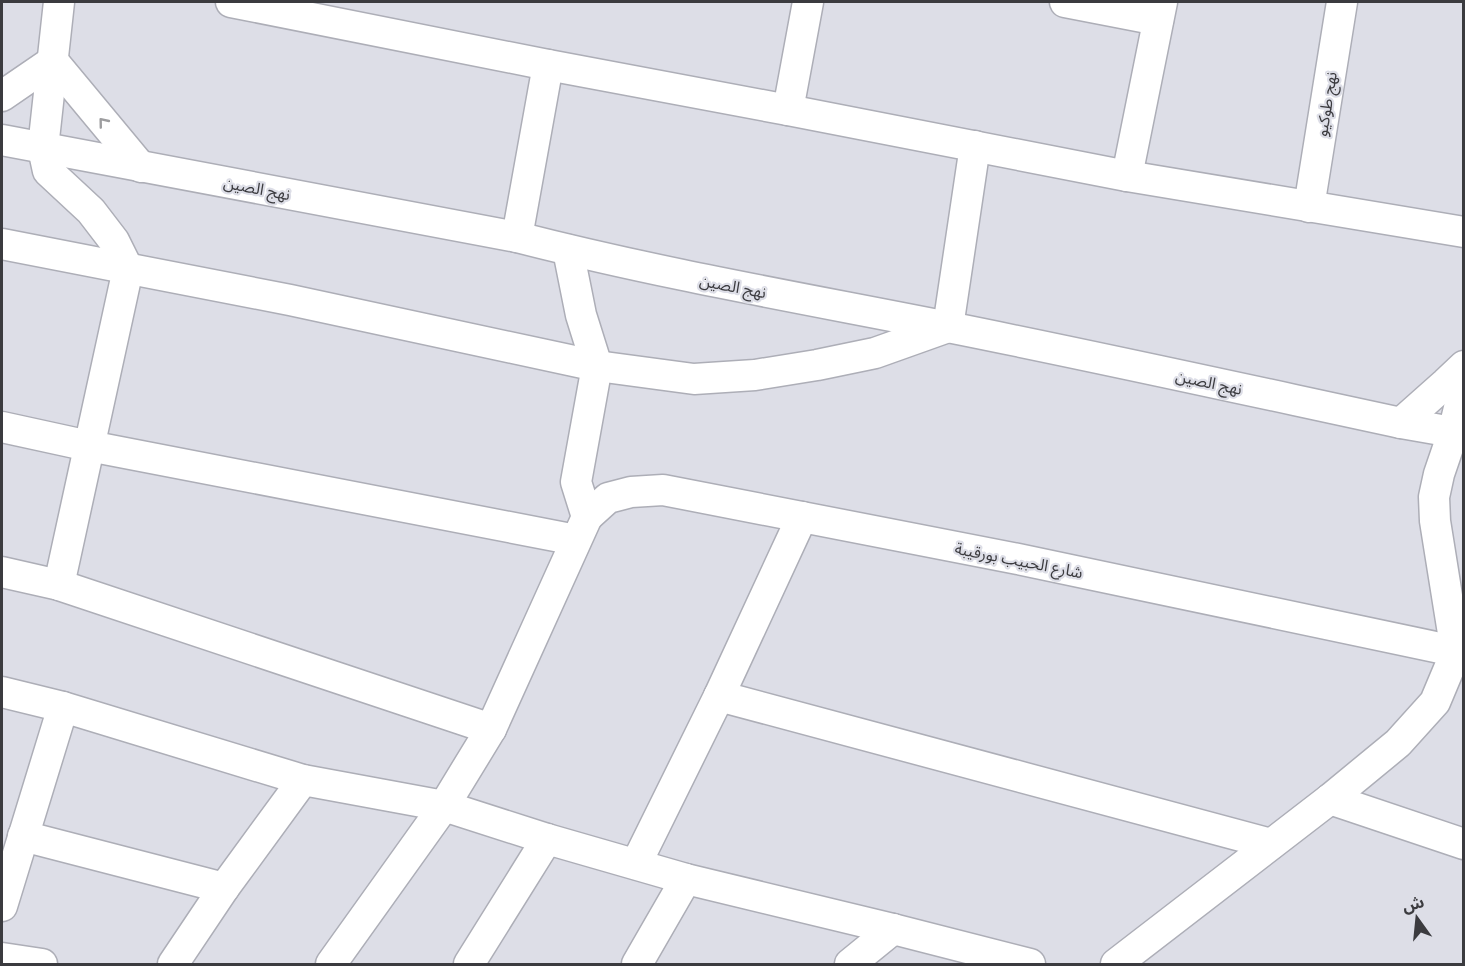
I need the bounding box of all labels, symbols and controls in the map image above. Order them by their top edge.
street label: نهج طوكيو [1312,70,1344,138]
one-way arrow [100,117,111,128]
street label: نهج الصين [221,173,292,207]
street label: نهج الصين [697,271,768,305]
street label: نهج الصين [1173,366,1244,402]
street label: شارع الحبيب بورقيبة [953,539,1085,585]
north arrow [1387,888,1447,948]
text: ش [1400,892,1426,916]

